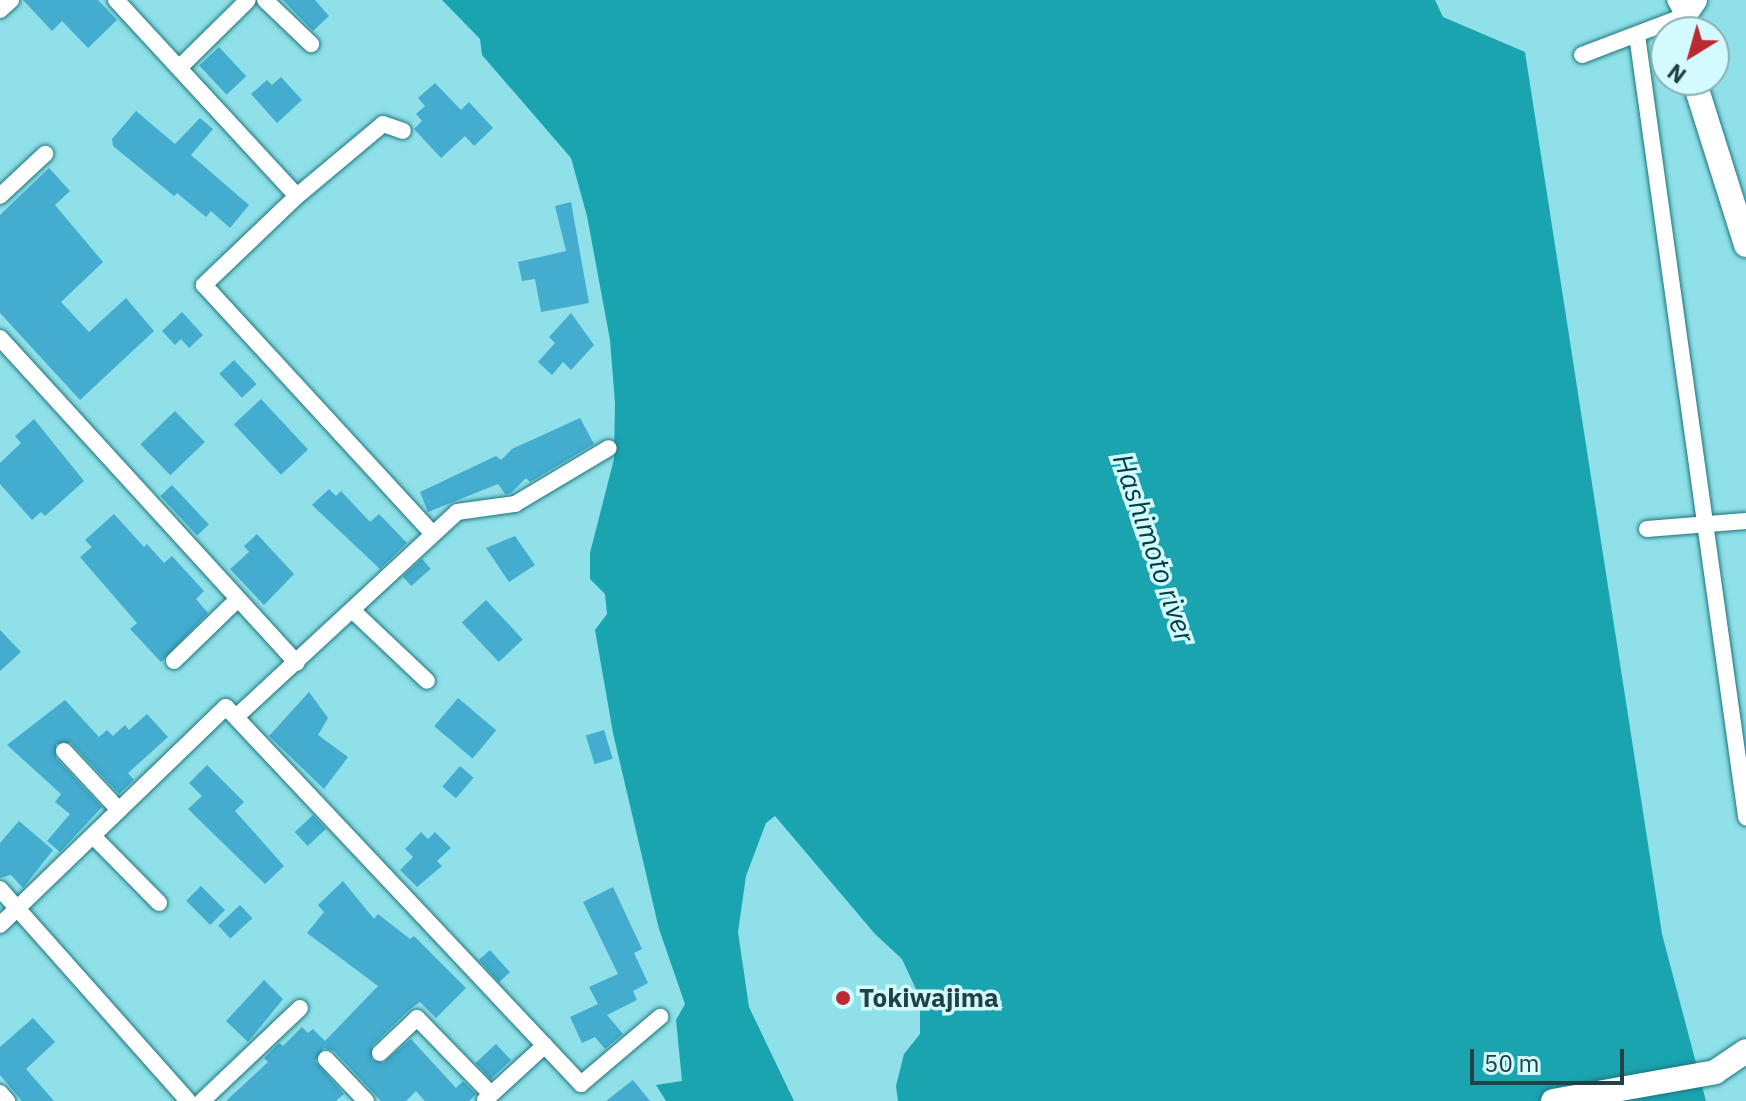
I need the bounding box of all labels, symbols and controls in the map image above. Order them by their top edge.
north arrow [1650,16,1730,96]
text: N [1661,58,1692,90]
water label: Hashimoto river [1106,449,1202,647]
place label: Tokiwajima [859,982,999,1014]
marker: Tokiwajima [834,989,852,1007]
scale bar [1474,1033,1628,1083]
text: 50 m [1484,1047,1539,1079]

